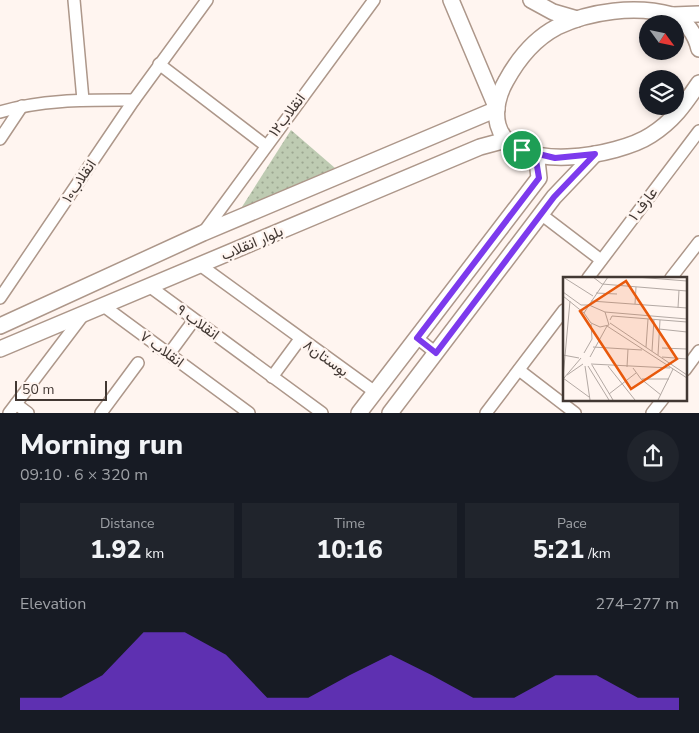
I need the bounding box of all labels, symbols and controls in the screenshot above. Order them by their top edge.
north arrow [639,15,684,60]
map controls [639,15,684,115]
button: layers [639,70,684,115]
street label: انقلاب۱۲ [264,89,310,141]
pin [501,129,543,171]
icon: arrive [508,136,536,164]
street label: انقلاب۱۰ [57,155,101,207]
street label: عارف ۱ [624,183,662,225]
street label: بلوار انقلاب [218,221,286,265]
inset map [563,277,686,400]
street label: انقلاب ۹ [173,300,223,344]
street label: انقلاب ۷ [136,326,188,372]
street label: بوستان۸ [299,335,353,381]
scale bar [15,378,108,401]
text: 50 m [22,380,54,399]
text: Morning run [20,426,183,464]
button: share [627,430,679,482]
text: 09:10 · 6 × 320 m [20,464,148,486]
text: Distance [100,514,154,533]
text: Time [334,514,365,533]
text: Pace [557,514,587,533]
text: 1.92 [90,533,142,567]
text: 10:16 [316,533,383,567]
text: 5:21 [533,533,584,567]
text: km [142,544,164,563]
text: /km [584,544,611,563]
text: Elevation [20,593,86,615]
text: 274–277 m [596,593,679,615]

